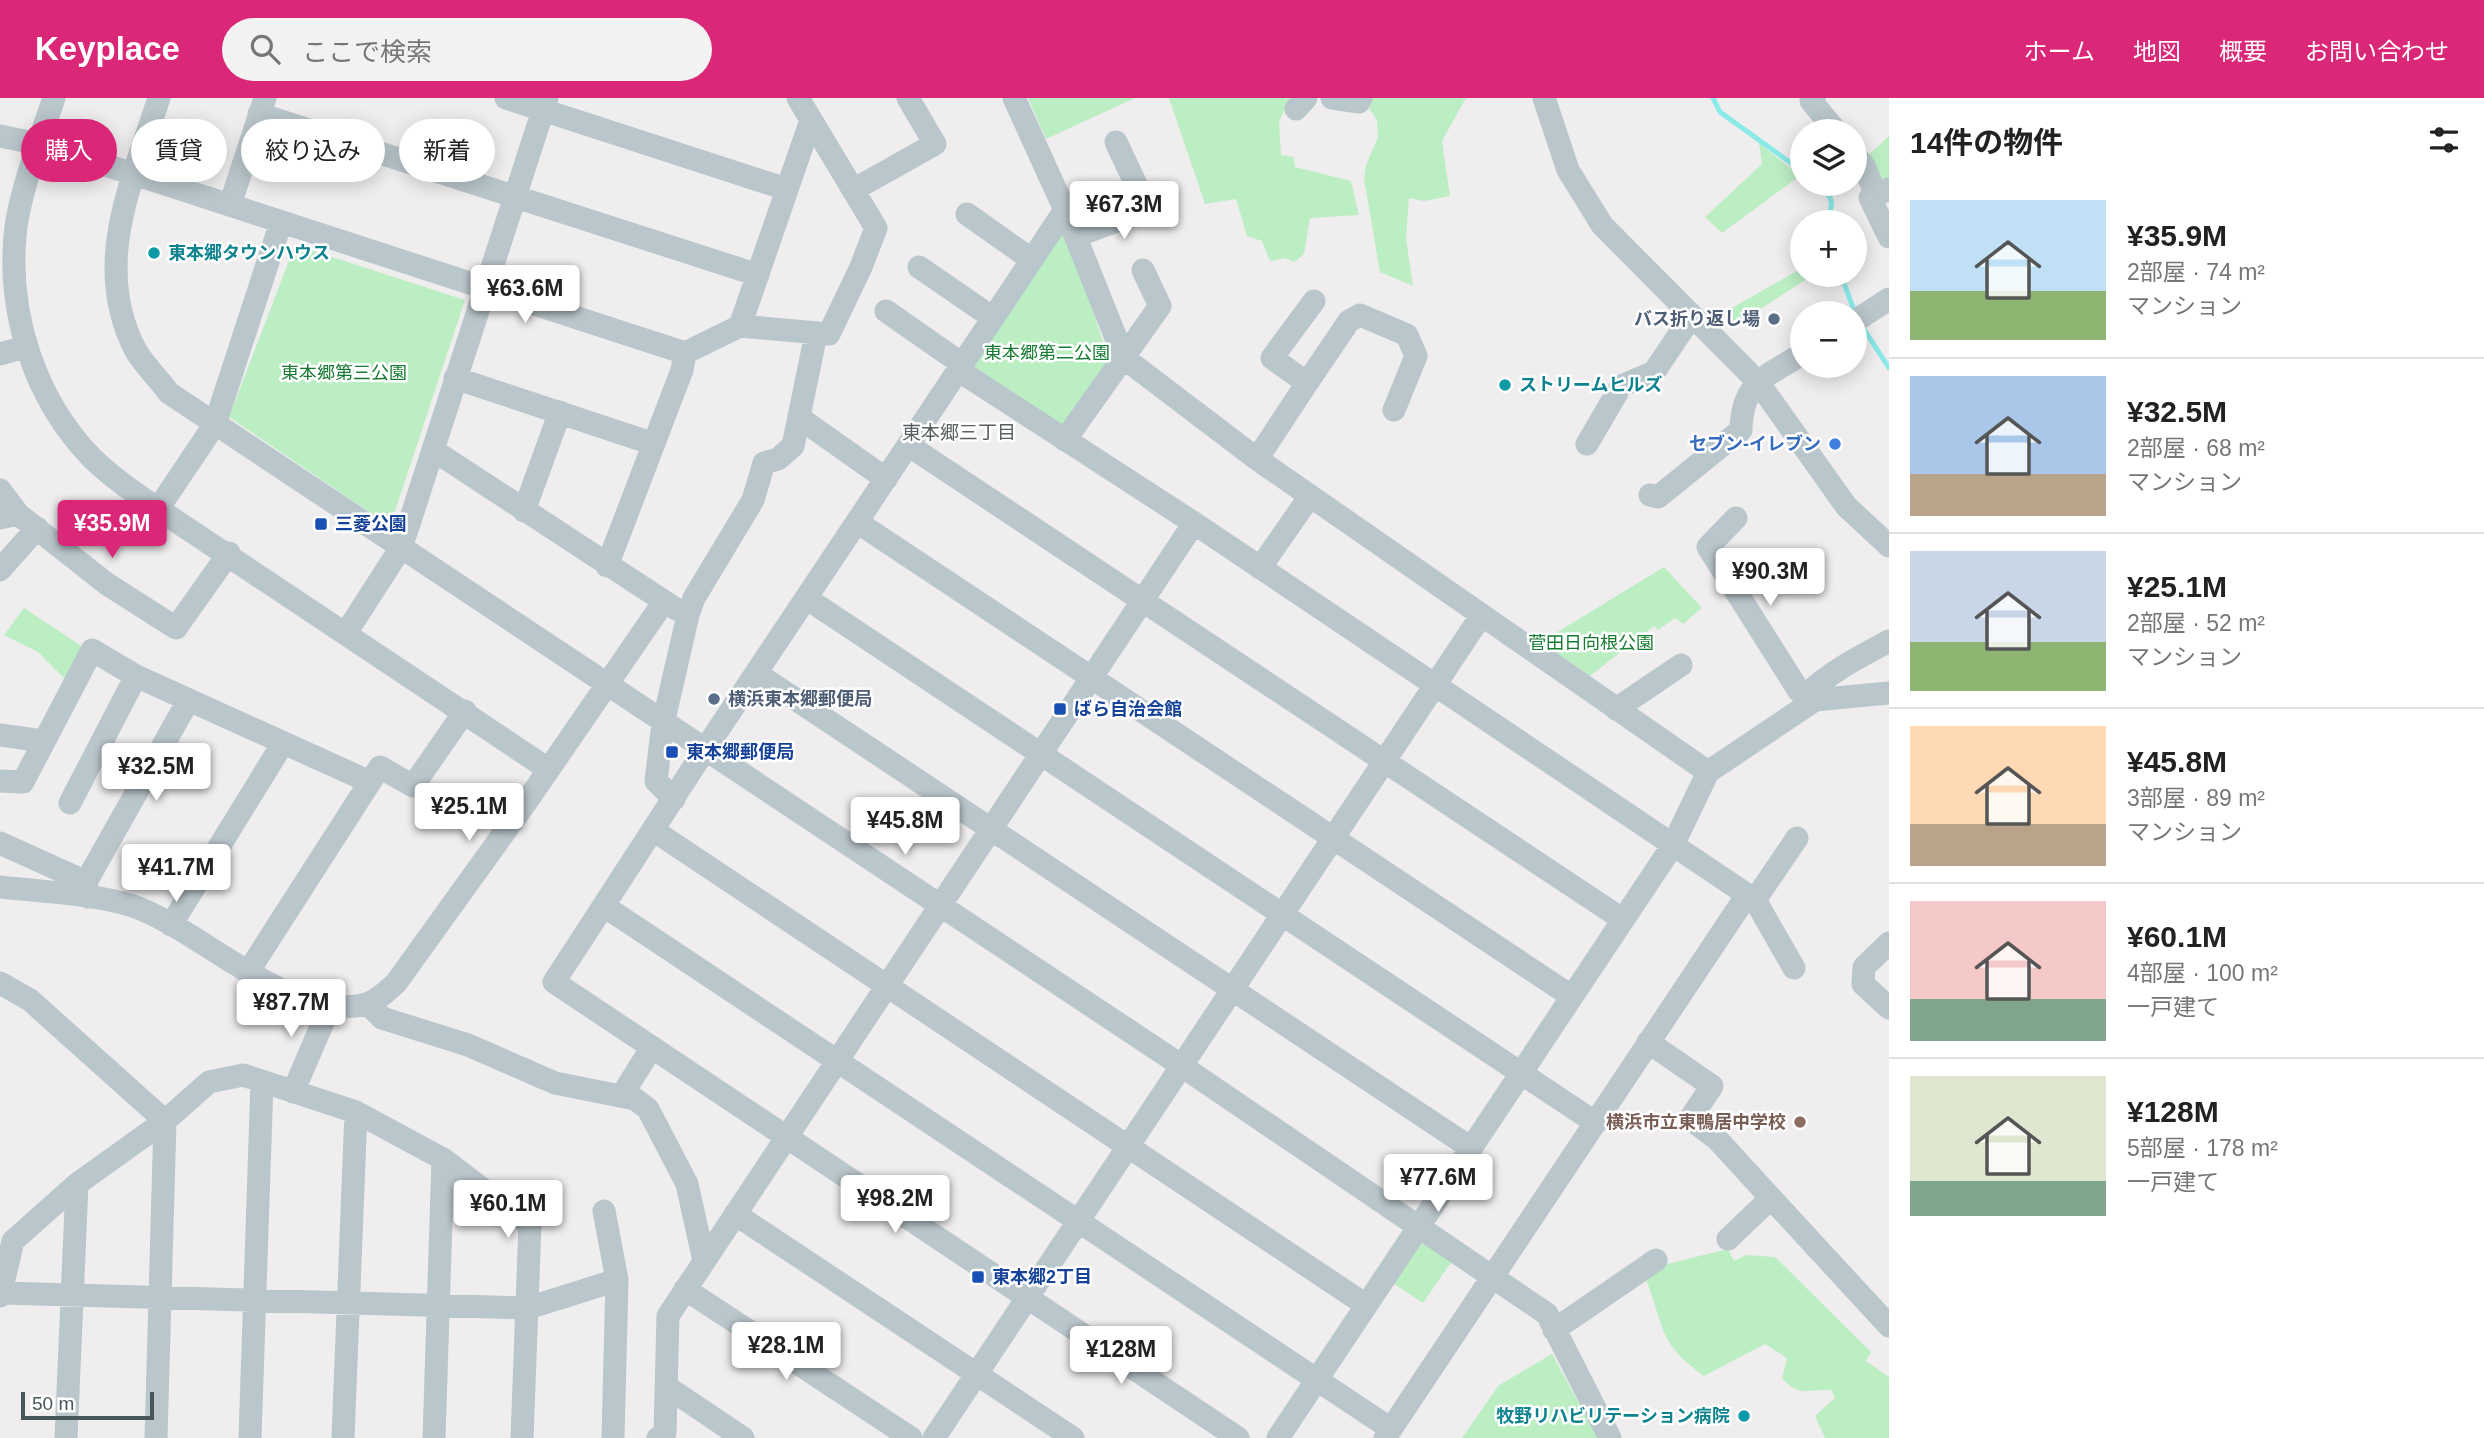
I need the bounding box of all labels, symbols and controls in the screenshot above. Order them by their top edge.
search box [222,18,712,81]
text: Keyplace [35,30,180,67]
icon: search [246,30,284,68]
text: ここで検索 [302,37,432,67]
text: ホーム [2024,38,2095,65]
text: 地図 [2133,38,2181,65]
text: 概要 [2219,38,2267,65]
text: お問い合わせ [2305,38,2449,65]
chip: 購入 [21,119,117,182]
chip: 賃貸 [131,119,227,182]
chip: 絞り込み [241,119,385,182]
chip: 新着 [399,119,495,182]
map controls [1790,119,1867,378]
button: layers [1790,119,1867,196]
icon: filters [2425,121,2463,159]
text: 14件の物件 [1910,126,2063,159]
pin: ¥67.3M [1067,181,1181,241]
text: ¥67.3M [1086,191,1162,217]
button: + [1790,210,1867,287]
text: ¥35.9M [2127,219,2227,252]
icon: home [1966,228,2050,312]
place label: 東本郷タウンハウス [168,243,330,263]
marker: 東本郷タウンハウス [146,245,162,261]
text: 2部屋 · 74 m² [2127,259,2265,285]
pin: ¥63.6M [468,266,582,325]
text: ¥63.6M [487,275,563,301]
text: マンション [2127,293,2242,319]
button: − [1790,301,1867,378]
place label: バス折り返し場 [1634,309,1760,329]
marker: バス折り返し場 [1766,311,1782,327]
park label: 東本郷第二公園 [984,343,1110,363]
park label: 東本郷第三公園 [281,363,407,383]
place label: ストリームヒルズ [1519,375,1662,395]
marker: ストリームヒルズ [1497,377,1513,393]
text: ¥32.5M [2127,395,2227,428]
icon: home [1966,404,2050,488]
district label: 東本郷三丁目 [902,422,1016,443]
place label: セブン-イレブン [1689,434,1821,454]
text: 2部屋 · 68 m² [2127,435,2265,461]
marker: セブン-イレブン [1827,436,1843,452]
text: マンション [2127,469,2242,495]
pin: ¥35.9M [55,500,169,560]
text: ¥35.9M [74,510,150,536]
place label: 三菱公園 [335,514,407,534]
marker: 三菱公園 [313,516,329,532]
pin: ¥90.3M [1713,548,1827,608]
text: ¥90.3M [1732,558,1808,584]
text: ¥25.1M [2127,570,2227,603]
icon: home [1966,579,2050,663]
text: 2部屋 · 52 m² [2127,610,2265,636]
park label: 菅田日向根公園 [1528,633,1654,653]
text: マンション [2127,644,2242,670]
place label: 横浜東本郷郵便局 [728,689,872,709]
marker: 横浜東本郷郵便局 [706,691,722,707]
place label: ばら自治会館 [1074,699,1182,719]
marker: ばら自治会館 [1052,701,1068,717]
place label: 東本郷郵便局 [686,742,794,762]
pin: ¥32.5M [99,744,213,803]
marker: 東本郷郵便局 [664,744,680,760]
text: ¥45.8M [2127,745,2227,778]
text: ¥32.5M [118,753,194,779]
icon: home [1966,754,2050,838]
pin: ¥25.1M [412,784,526,843]
text: 3部屋 · 89 m² [2127,785,2265,811]
text: ¥25.1M [431,793,507,819]
pin: ¥45.8M [848,798,962,857]
text: ¥45.8M [867,807,943,833]
text: マンション [2127,819,2242,845]
pin: ¥41.7M [119,844,233,904]
text: ¥41.7M [138,854,214,880]
text: ¥60.1M [2127,920,2227,953]
icon: home [1966,929,2050,1013]
text: 4部屋 · 100 m² [2127,960,2278,986]
pin: ¥87.7M [234,979,348,1039]
text: ¥87.7M [253,989,329,1015]
text: 一戸建て [2127,994,2219,1020]
text: ¥128M [2127,1095,2219,1128]
icon: home [1966,1104,2050,1188]
place label: 横浜市立東鴨居中学校 [1606,1112,1786,1132]
marker: 横浜市立東鴨居中学校 [1792,1114,1808,1130]
text: 5部屋 · 178 m² [2127,1135,2278,1161]
pin: ¥77.6M [1381,1154,1495,1214]
text: ¥77.6M [1400,1164,1476,1190]
text: 一戸建て [2127,1169,2219,1195]
pin: ¥98.2M [838,1176,952,1235]
pin: ¥60.1M [451,1180,565,1240]
text: ¥98.2M [857,1185,933,1211]
text: ¥60.1M [470,1190,546,1216]
place label: 東本郷2丁目 [992,1267,1092,1287]
marker: 東本郷2丁目 [970,1269,986,1285]
pin: ¥28.1M [729,1322,843,1382]
pin: ¥128M [1072,1326,1170,1386]
text: ¥28.1M [748,1332,824,1358]
text: ¥128M [1086,1336,1156,1362]
scale bar [21,1389,154,1421]
text: 50 m [32,1393,74,1414]
place label: 牧野リハビリテーション病院 [1496,1406,1730,1426]
marker: 牧野リハビリテーション病院 [1736,1408,1752,1424]

